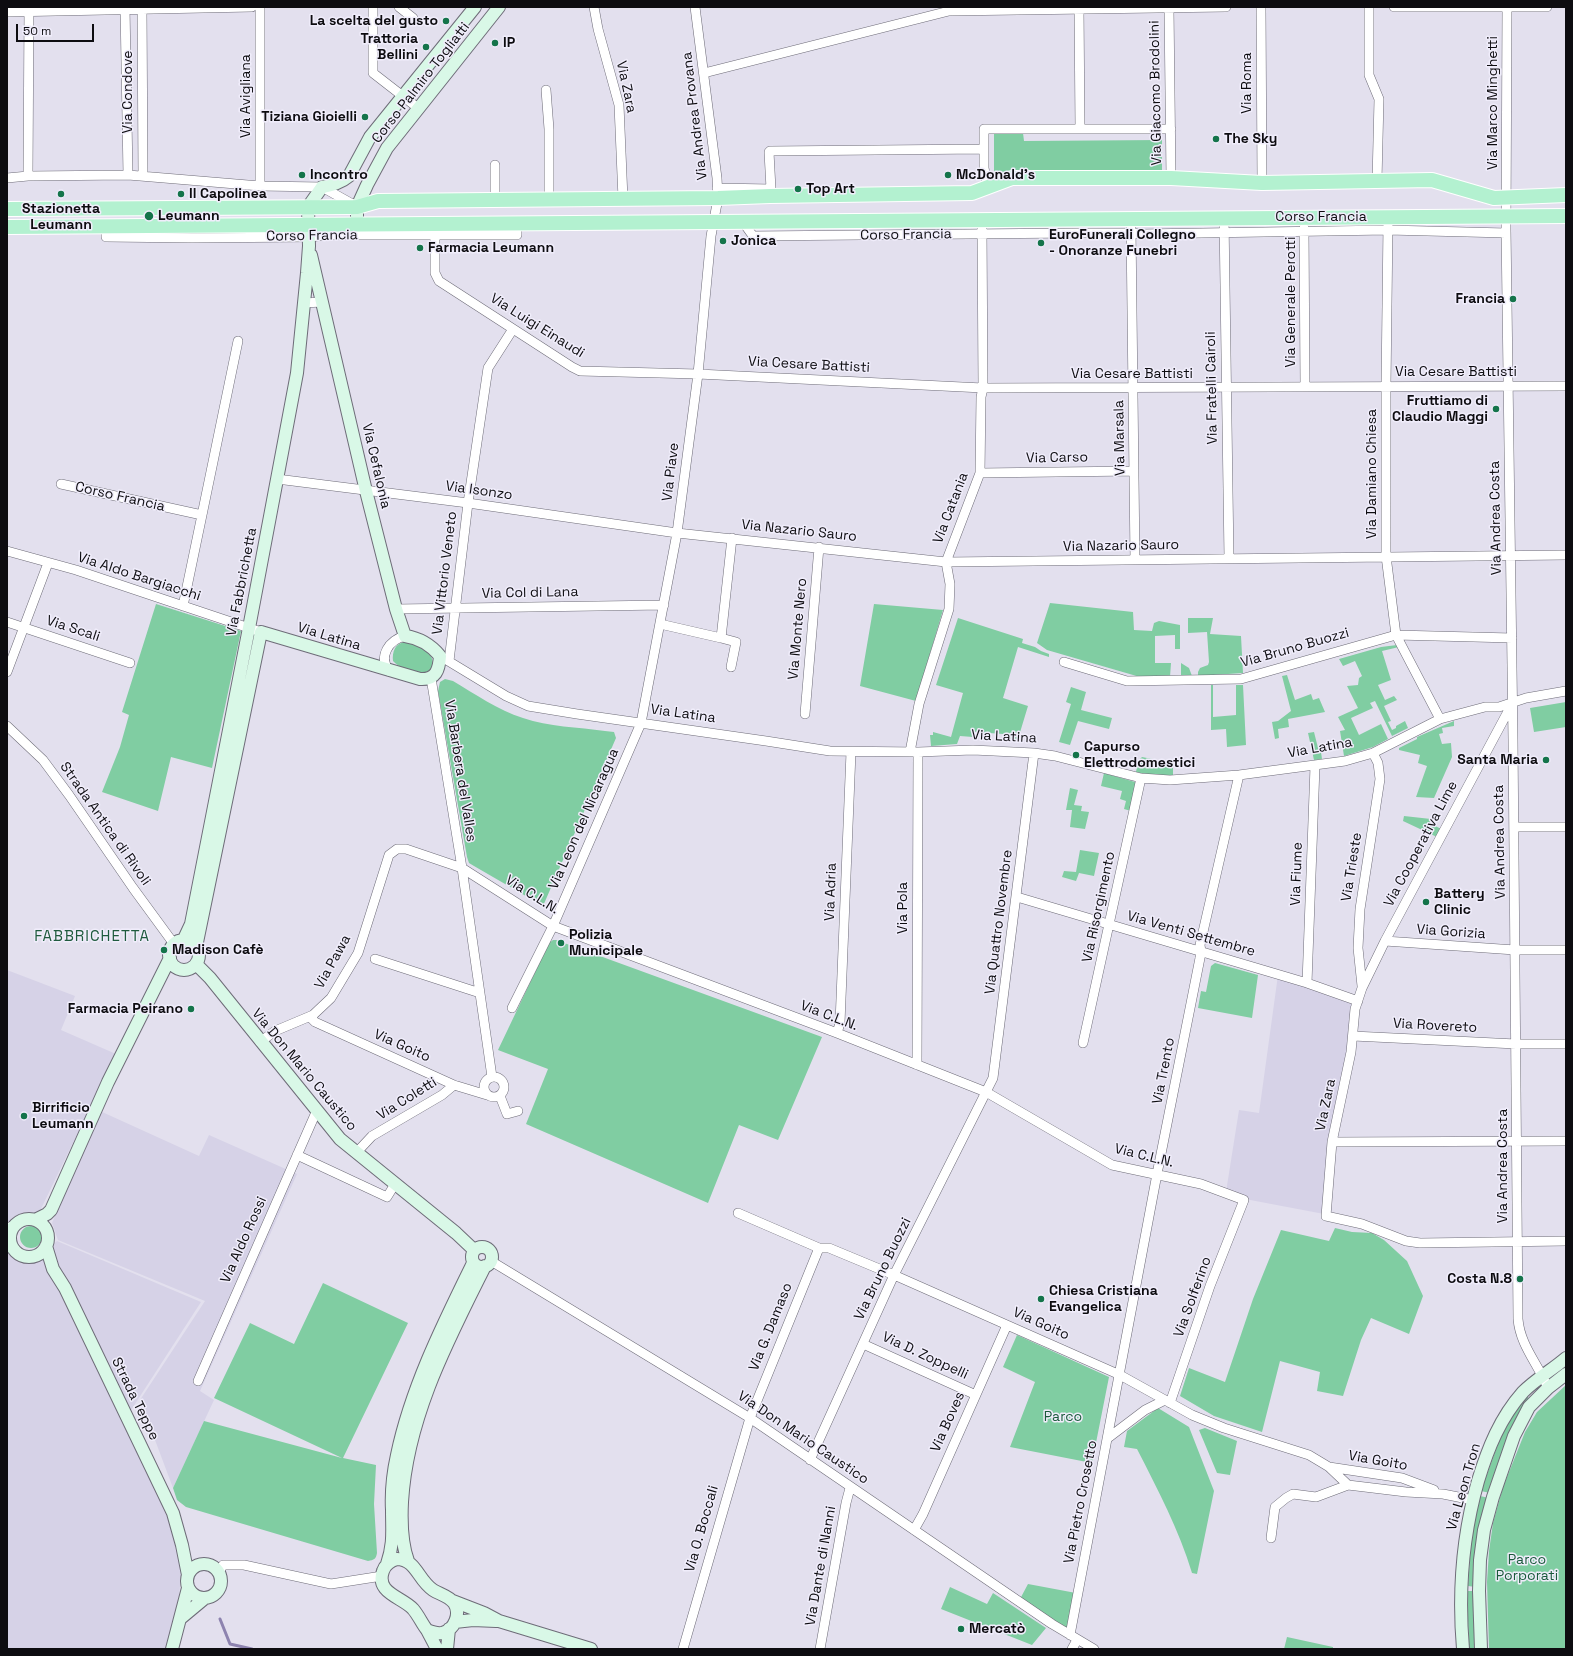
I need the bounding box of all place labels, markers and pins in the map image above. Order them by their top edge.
place label: La scelta del gusto [310,13,438,29]
marker: La scelta del gusto [441,16,451,26]
place label: Trattoria Bellini [360,31,418,64]
place label: IP [503,35,515,51]
marker: IP [490,38,500,48]
marker: Trattoria Bellini [421,42,431,52]
place label: Tiziana Gioielli [261,109,357,125]
marker: Tiziana Gioielli [360,112,370,122]
place label: The Sky [1224,131,1277,147]
marker: The Sky [1211,134,1221,144]
place label: Incontro [310,167,368,183]
place label: McDonald's [956,167,1035,183]
marker: Incontro [297,170,307,180]
marker: McDonald's [943,170,953,180]
place label: Top Art [806,181,855,197]
marker: Top Art [793,184,803,194]
place label: Il Capolinea [189,186,267,202]
marker: Stazionetta Leumann [56,189,66,199]
marker: Il Capolinea [176,189,186,199]
place label: Stazionetta Leumann [22,201,100,234]
place label: Leumann [158,208,220,224]
marker: Leumann [143,210,155,222]
place label: EuroFunerali Collegno - Onoranze Funebri [1049,227,1196,260]
place label: Jonica [731,233,776,249]
marker: Jonica [718,236,728,246]
marker: EuroFunerali Collegno - Onoranze Funebri [1036,238,1046,248]
place label: Farmacia Leumann [428,240,554,256]
marker: Farmacia Leumann [415,243,425,253]
place label: Francia [1455,291,1505,307]
marker: Francia [1508,294,1518,304]
place label: Fruttiamo di Claudio Maggi [1392,393,1488,426]
marker: Fruttiamo di Claudio Maggi [1491,404,1501,414]
place label: Capurso Elettrodomestici [1084,739,1195,772]
marker: Capurso Elettrodomestici [1071,750,1081,760]
place label: Santa Maria [1457,752,1538,768]
marker: Santa Maria [1541,755,1551,765]
place label: Battery Clinic [1434,886,1485,918]
marker: Battery Clinic [1421,897,1431,907]
place label: Polizia Municipale [569,927,643,960]
marker: Polizia Municipale [556,938,566,948]
place label: Madison Cafè [172,942,264,958]
marker: Madison Cafè [159,945,169,955]
place label: Farmacia Peirano [68,1001,183,1017]
marker: Farmacia Peirano [186,1004,196,1014]
place label: Birrificio Leumann [32,1100,94,1132]
marker: Birrificio Leumann [19,1111,29,1121]
place label: Costa N.8 [1447,1271,1512,1287]
marker: Costa N.8 [1515,1274,1525,1284]
place label: Chiesa Cristiana Evangelica [1049,1283,1158,1316]
marker: Chiesa Cristiana Evangelica [1036,1294,1046,1304]
place label: Mercatò [969,1621,1025,1637]
marker: Mercatò [956,1624,966,1634]

